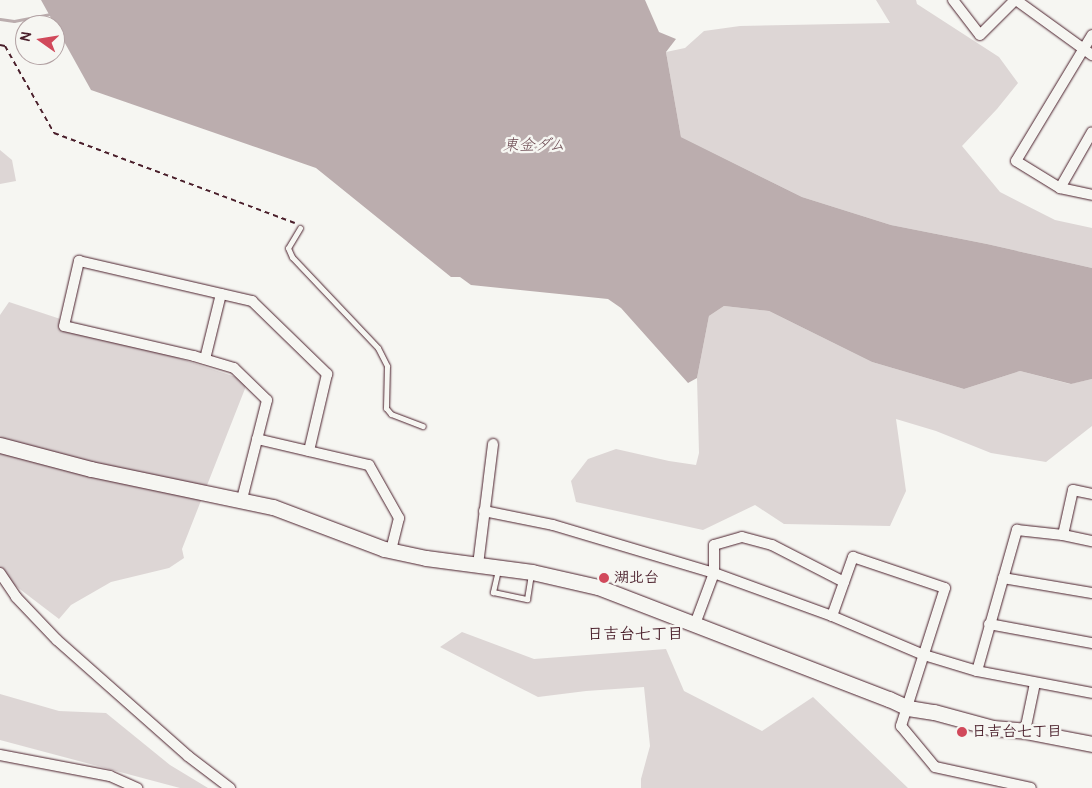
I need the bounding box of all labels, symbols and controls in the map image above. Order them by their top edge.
north arrow [15,15,65,65]
text: N [17,30,35,43]
water label: 東金ダム [502,135,566,155]
place label: 湖北台 [614,569,659,587]
marker: 湖北台 [598,572,610,584]
district label: 日吉台七丁目 [587,624,683,644]
place label: 日吉台七丁目 [972,723,1062,741]
marker: 日吉台七丁目 [956,726,968,738]

